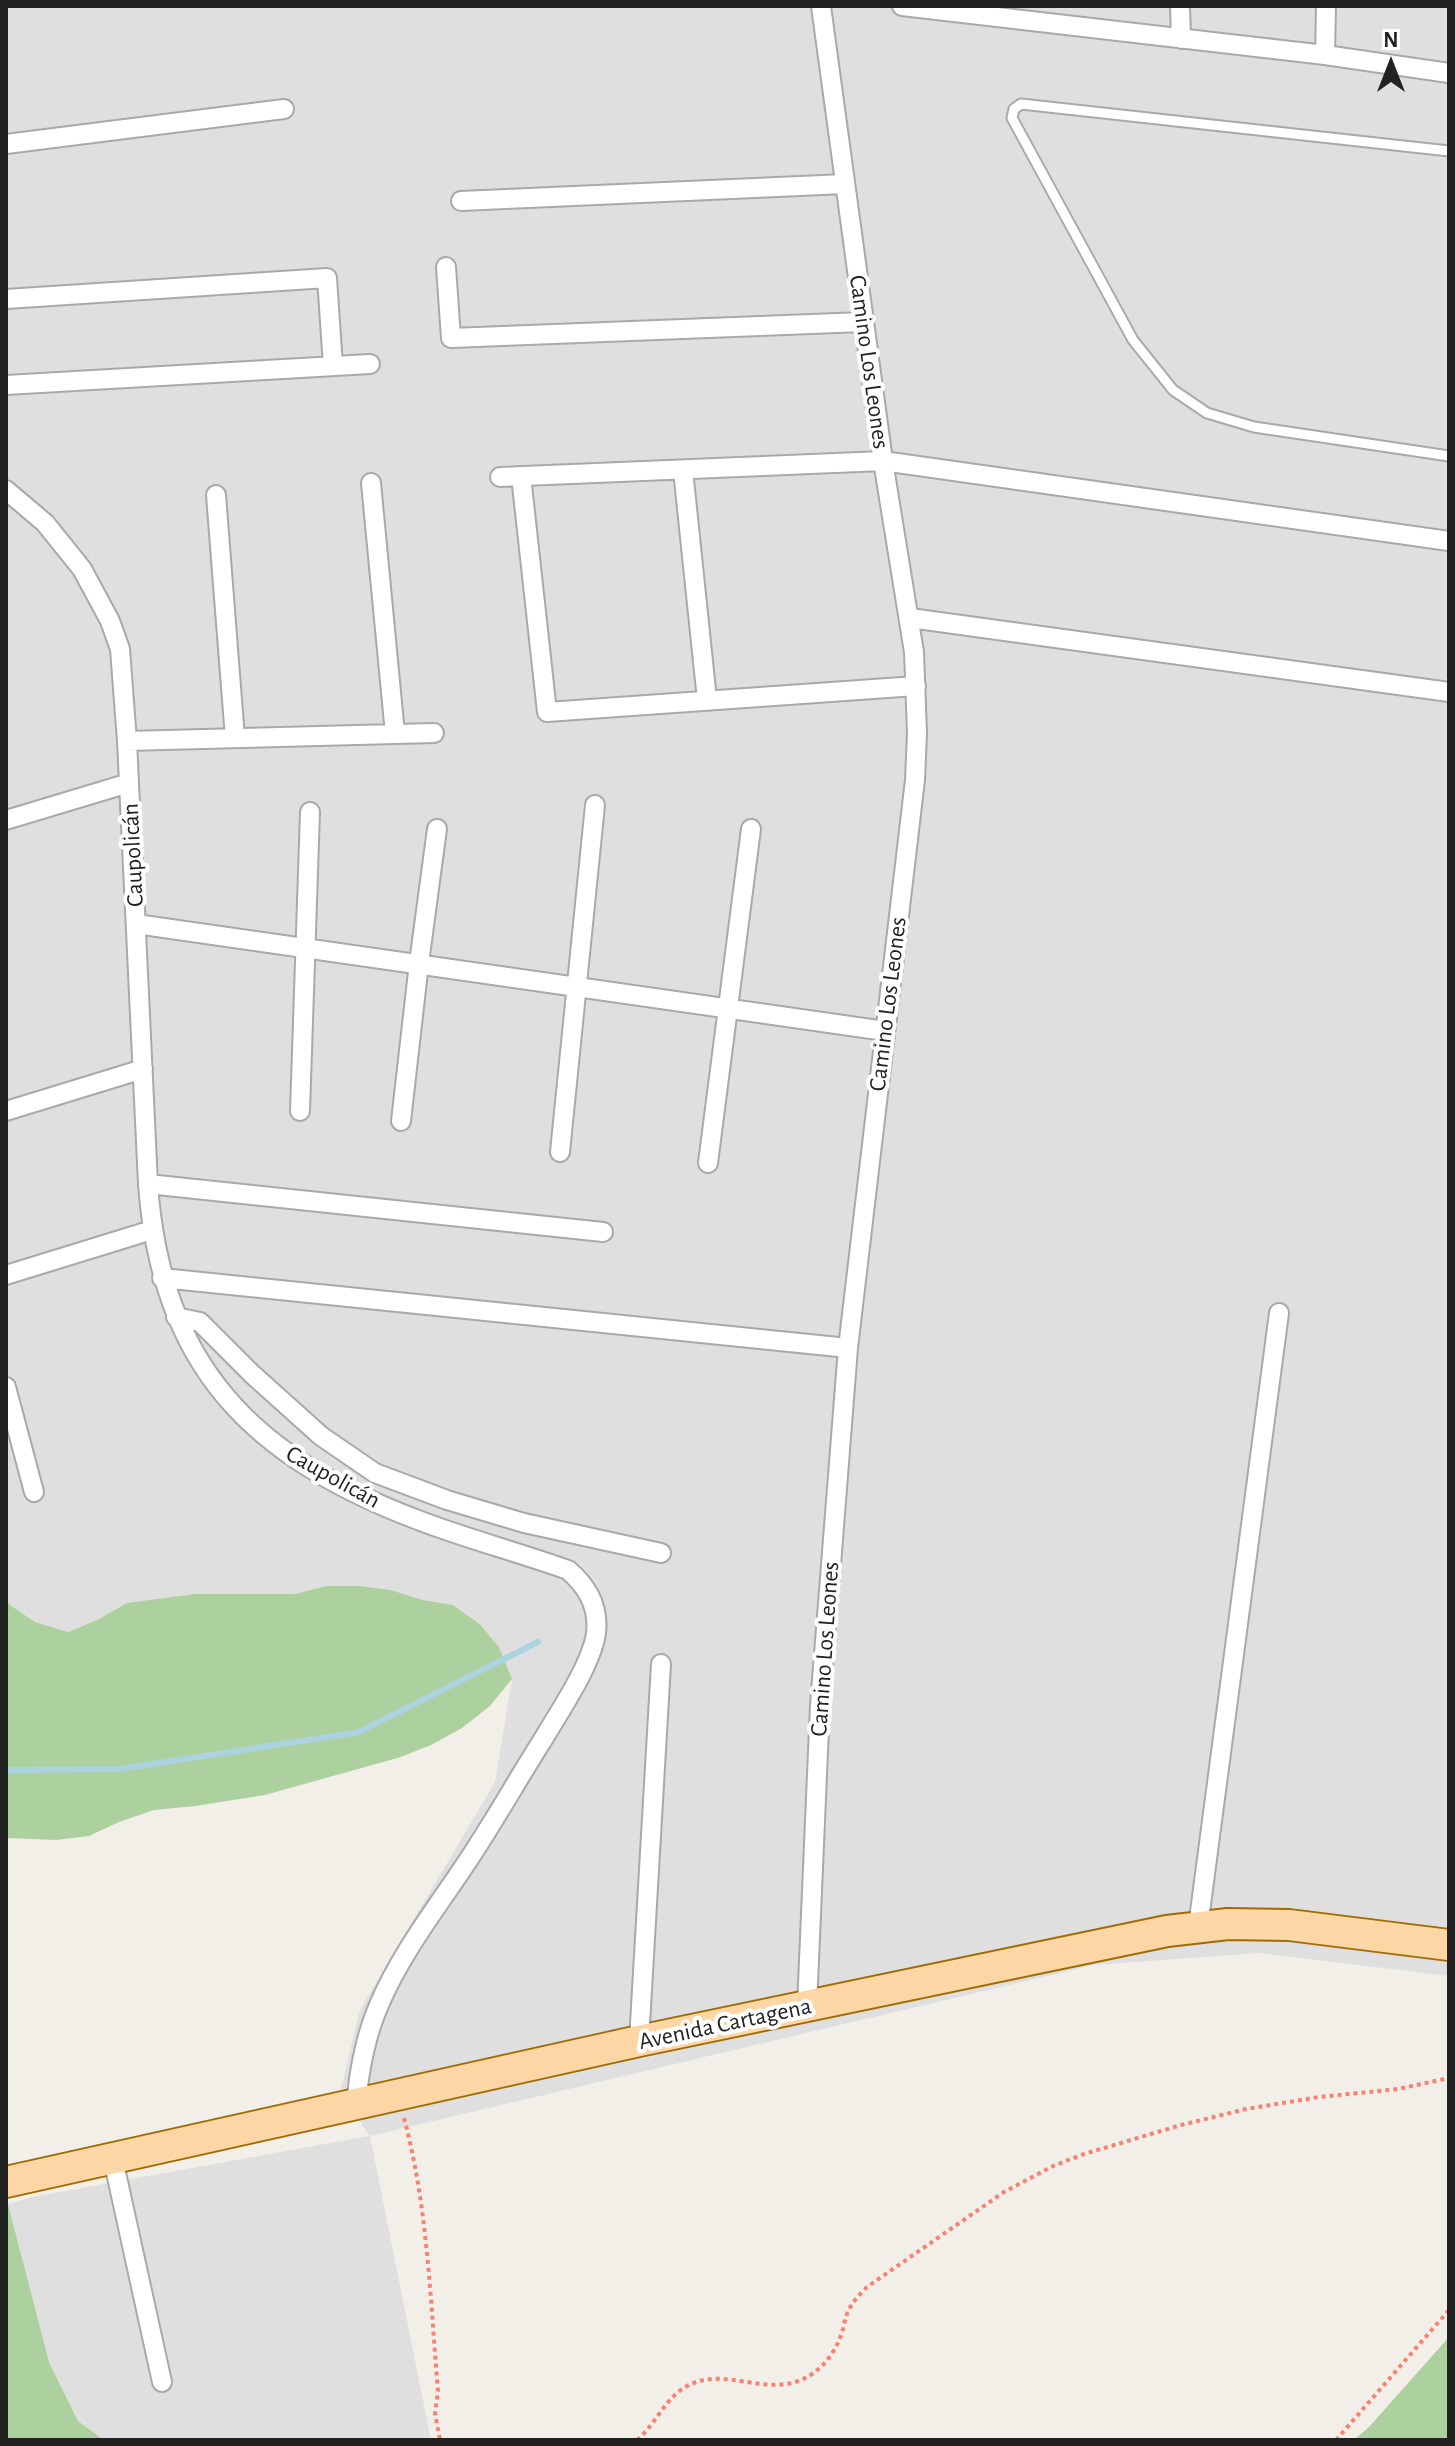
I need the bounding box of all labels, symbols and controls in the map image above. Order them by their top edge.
north arrow [1351,24,1431,104]
text: N [1383,29,1399,51]
street label: Camino Los Leones [843,273,895,451]
street label: Caupolicán [116,802,150,908]
street label: Camino Los Leones [863,915,913,1093]
street label: Caupolicán [281,1439,385,1515]
street label: Camino Los Leones [805,1561,845,1737]
street label: Avenida Cartagena [636,1992,814,2056]

